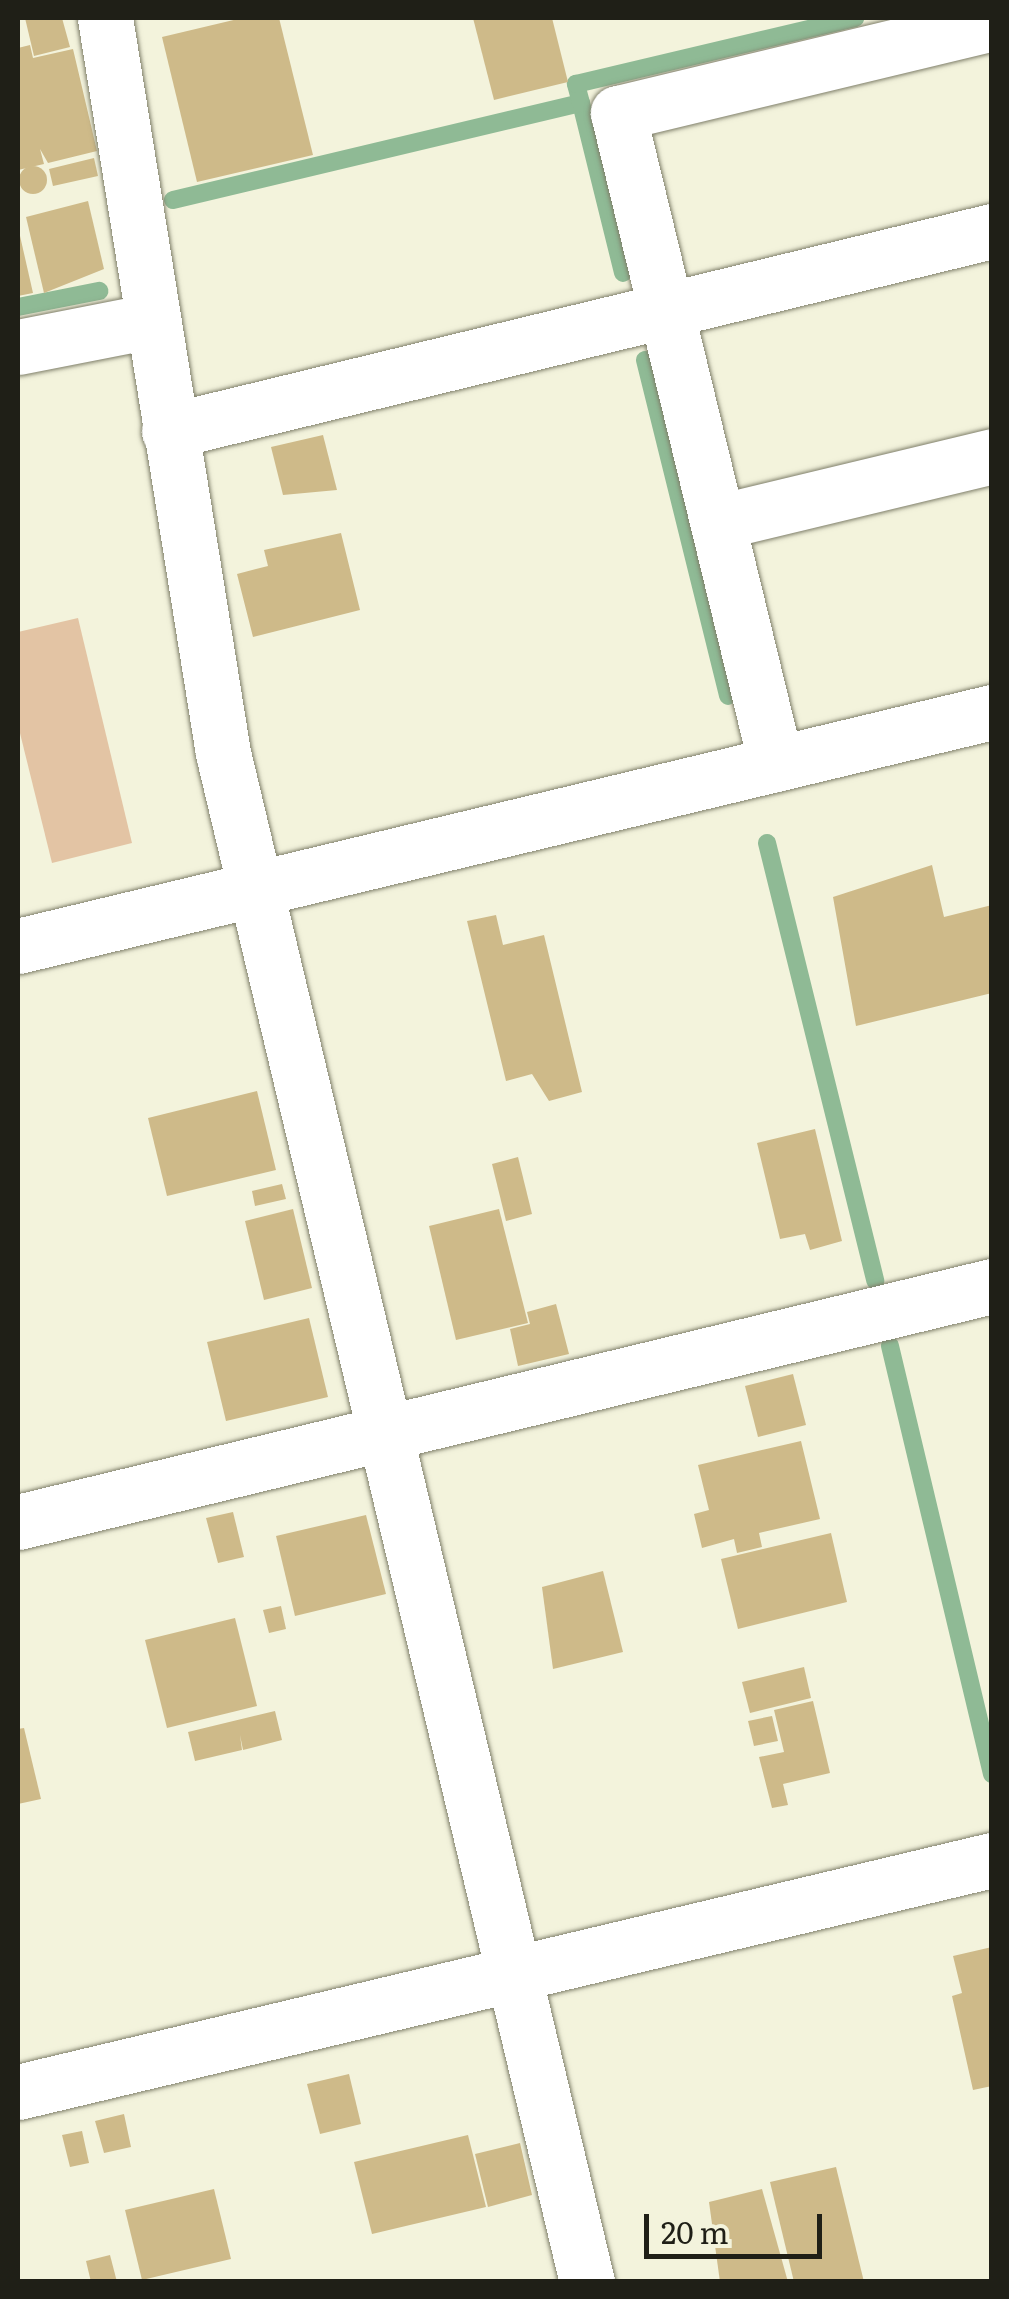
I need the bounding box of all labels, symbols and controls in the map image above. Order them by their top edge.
scale bar [649,2194,826,2256]
text: 20 m [661,2209,729,2253]

